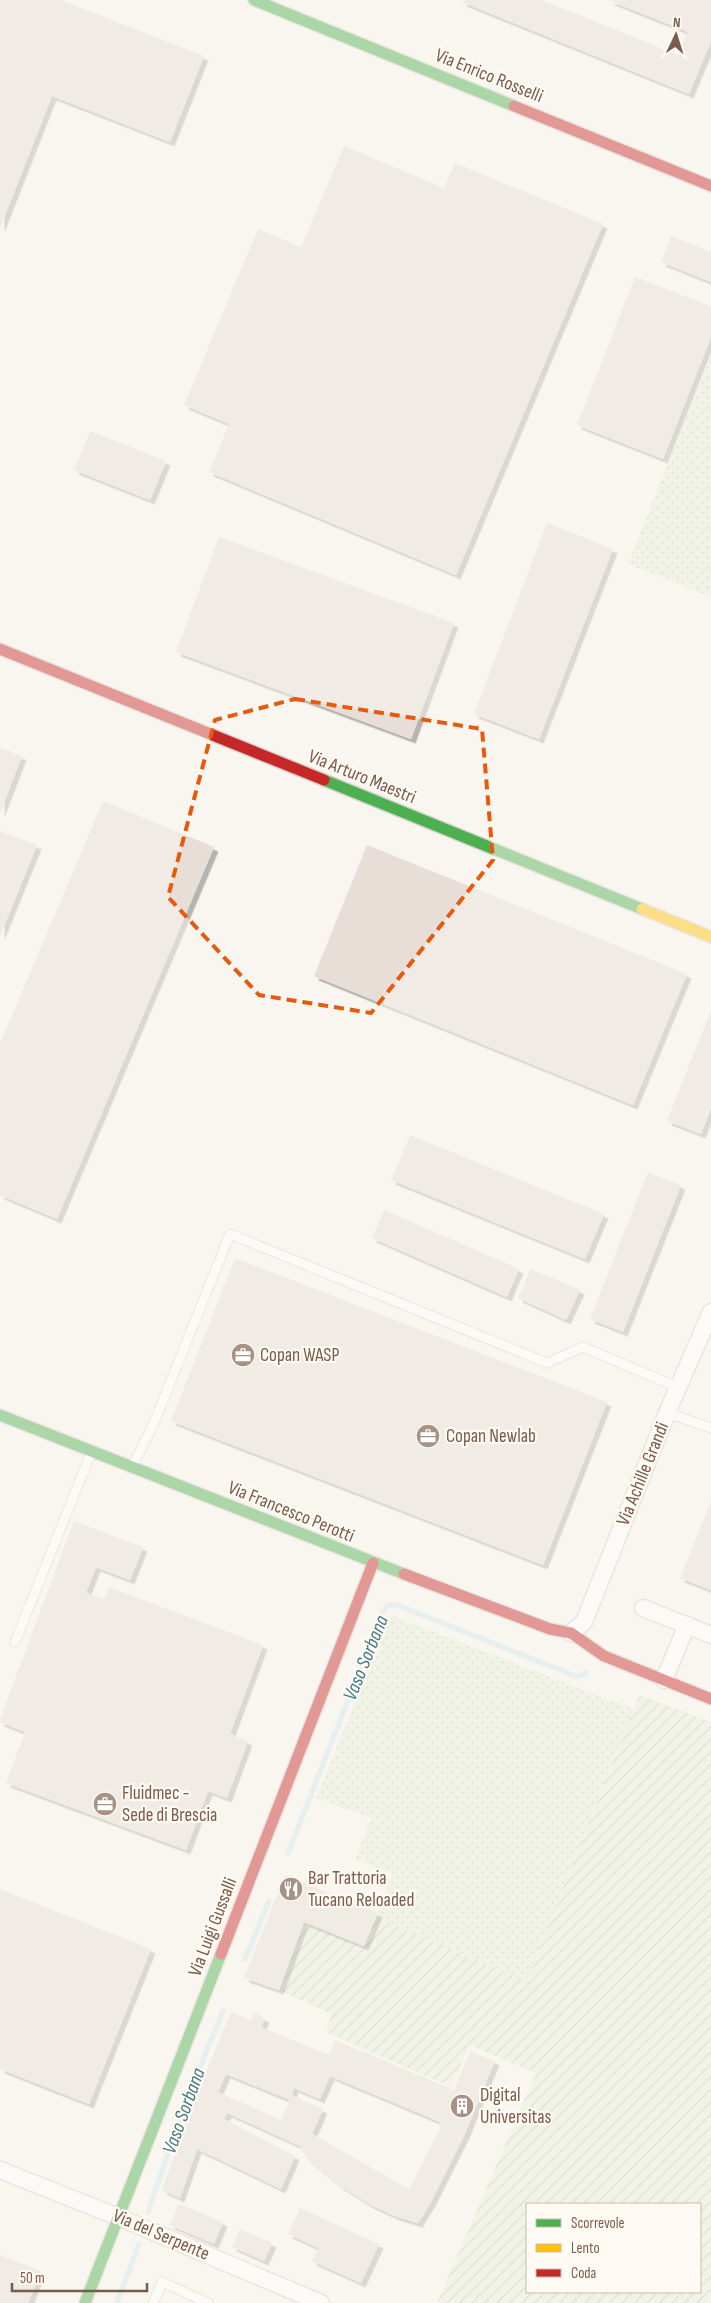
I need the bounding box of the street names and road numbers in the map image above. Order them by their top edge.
street label: Via Enrico Rosselli [432,44,546,108]
street label: Via Arturo Maestri [305,745,419,809]
street label: Via Achille Grandi [612,1419,674,1529]
street label: Via Francesco Perotti [224,1476,358,1548]
street label: Via Luigi Gussalli [184,1874,242,1980]
street label: Via del Serpente [109,2204,213,2266]

